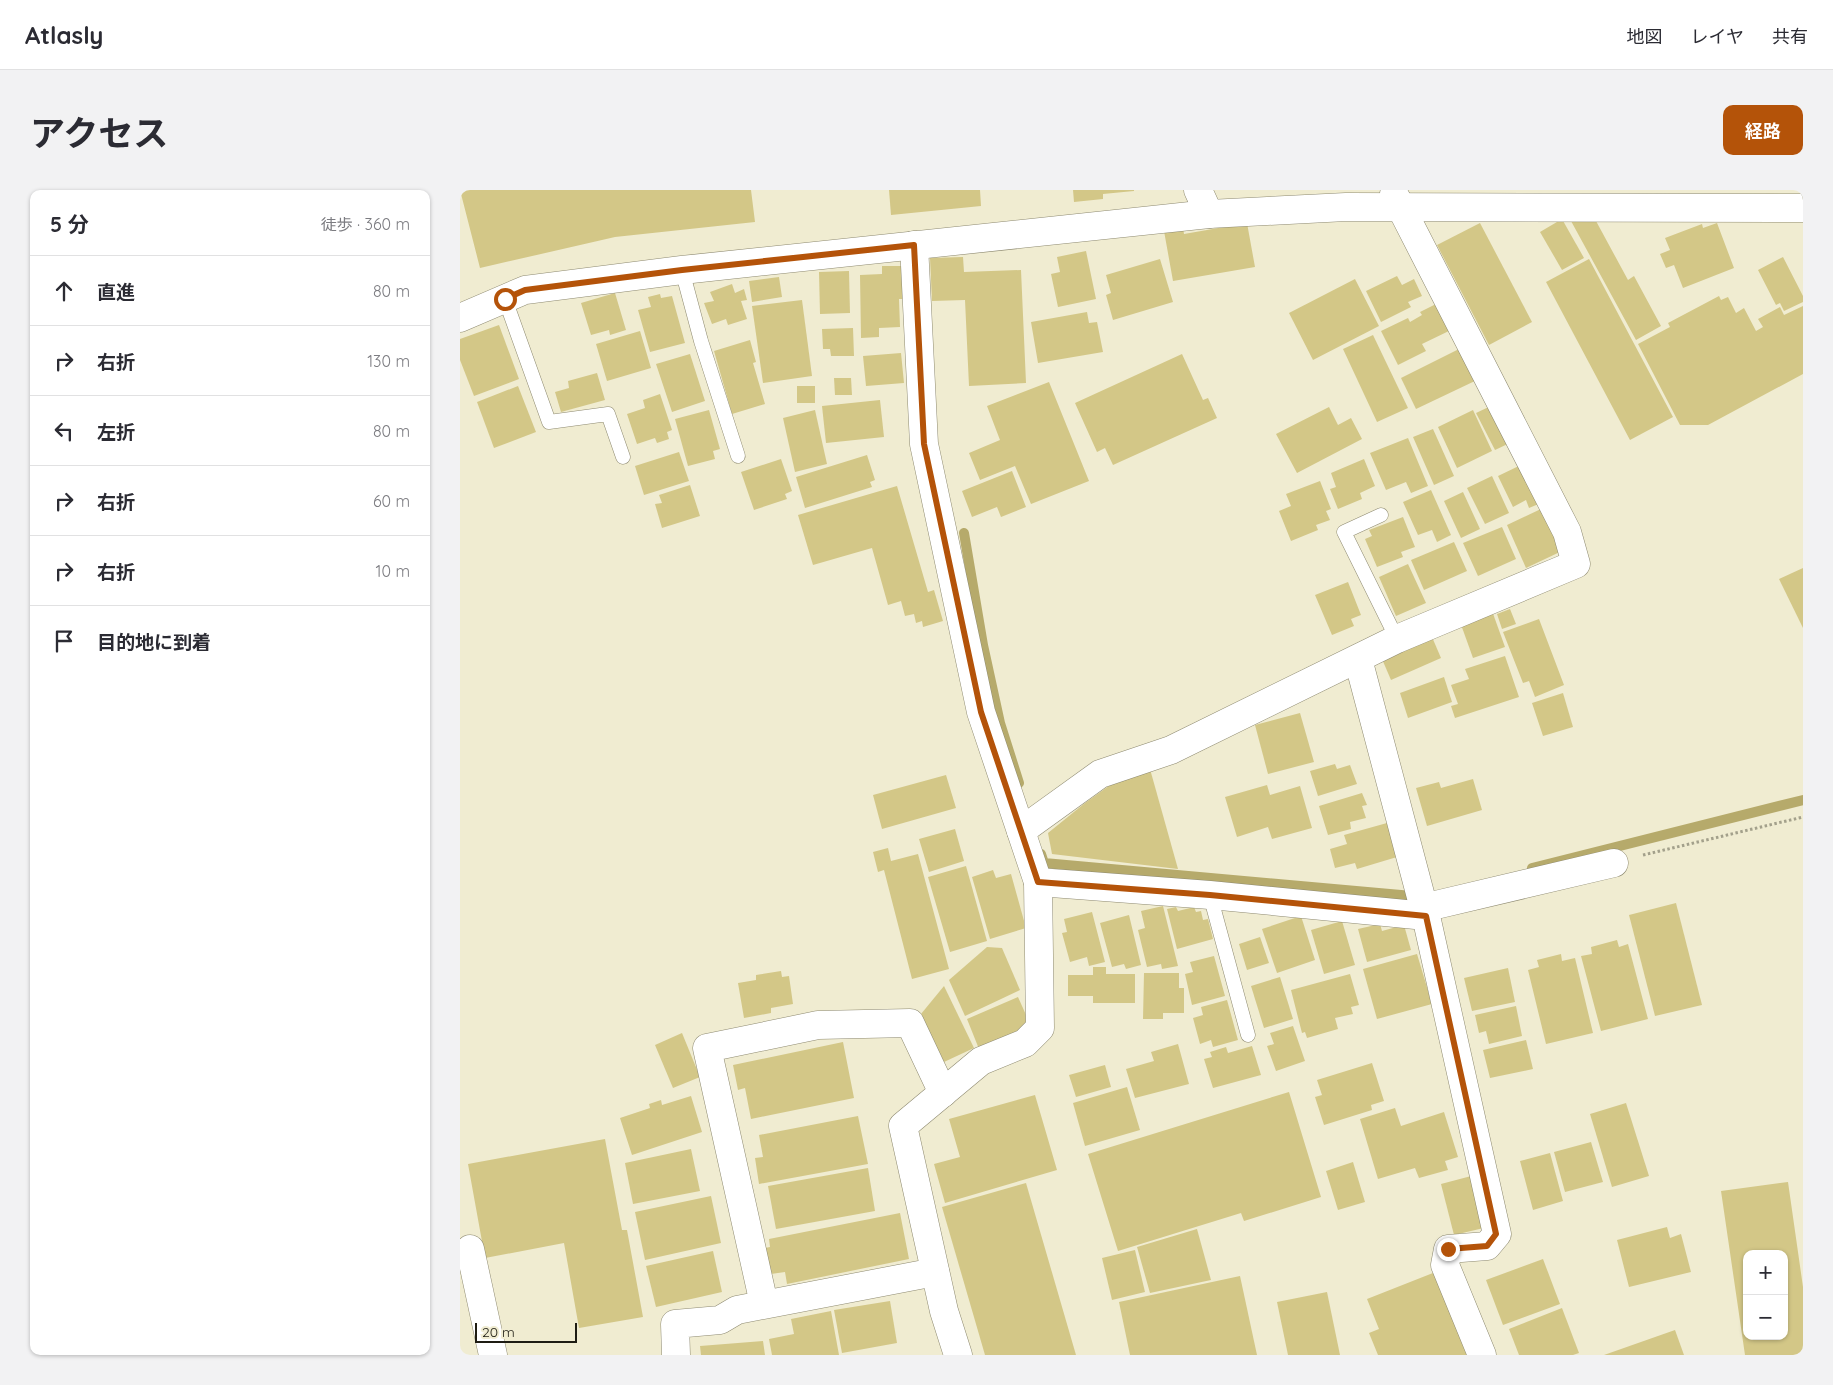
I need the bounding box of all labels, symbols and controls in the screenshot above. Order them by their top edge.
text: Atlasly [25,20,103,50]
text: 地図 [1627,25,1663,48]
text: レイヤ [1691,25,1744,48]
text: 共有 [1772,25,1808,48]
button: 経路 [1723,105,1803,155]
text: アクセス [30,111,168,155]
text: 5 分 [50,211,89,237]
text: 徒歩 · 360 m [321,214,410,234]
icon: ahead [50,277,78,305]
text: 直進 [97,280,135,304]
text: 80 m [373,281,410,301]
route start [494,288,517,311]
icon: right [50,347,78,375]
text: 右折 [97,350,135,374]
text: 130 m [367,351,410,371]
icon: left [50,417,78,445]
text: 左折 [97,420,135,444]
text: 80 m [373,421,410,441]
icon: right [50,487,78,515]
text: 右折 [97,490,135,514]
text: 60 m [373,491,410,511]
icon: right [50,557,78,585]
text: 右折 [97,560,135,584]
text: 10 m [376,561,410,581]
icon: arrive [50,627,78,655]
text: 目的地に到着 [97,630,211,654]
route end [1437,1238,1460,1261]
map controls [1743,1250,1788,1340]
button: + [1743,1250,1788,1295]
button: − [1743,1295,1788,1340]
scale bar [475,1320,578,1343]
text: 20 m [482,1323,515,1341]

